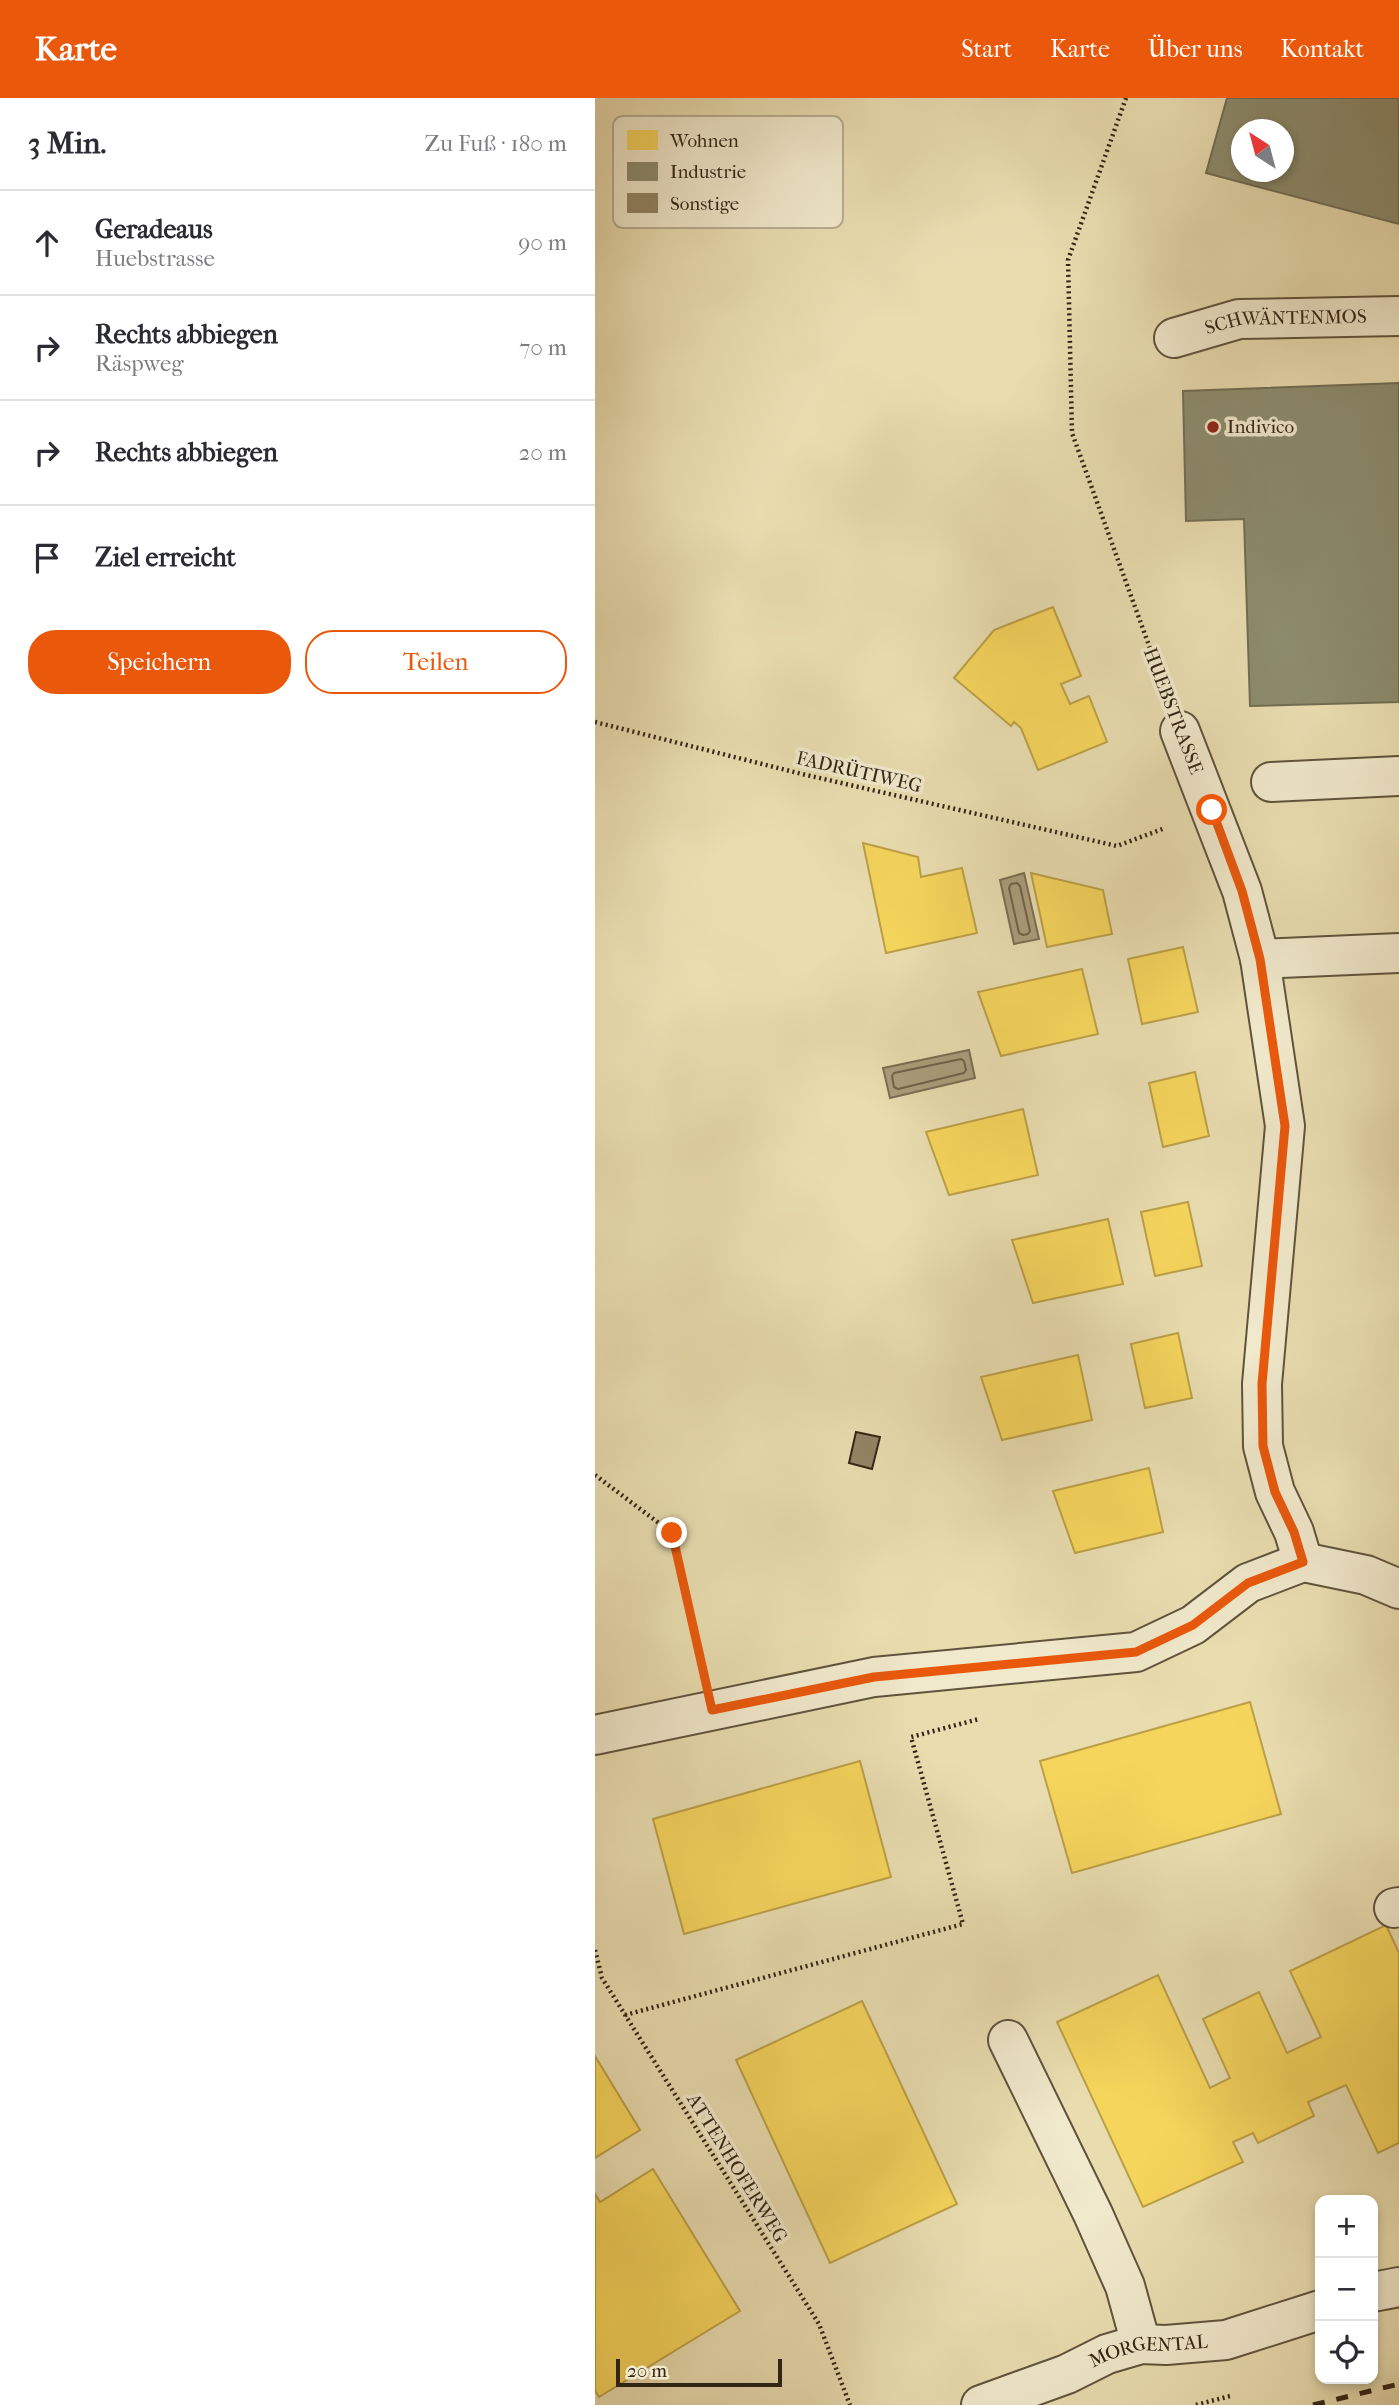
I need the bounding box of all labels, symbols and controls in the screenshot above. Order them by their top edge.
text: Karte [35,30,117,69]
text: Start [961,35,1012,63]
text: Karte [1050,35,1110,63]
text: Über uns [1148,35,1243,63]
text: Kontakt [1281,35,1364,63]
legend [613,116,843,228]
north arrow [1231,119,1294,182]
text: 3 Min. [28,126,106,161]
text: Zu Fuß · 180 m [425,130,567,157]
text: Wohnen [669,130,739,152]
text: Industrie [670,161,746,183]
text: Sonstige [670,193,739,215]
text: Geradeaus [95,214,213,245]
icon: ahead [28,224,66,262]
text: 90 m [518,229,567,256]
text: Huebstrasse [95,245,215,272]
street label: SCHWÄNTENMOS [1202,306,1367,339]
text: Rechts abbiegen [95,319,278,350]
icon: right [28,329,66,367]
text: 70 m [519,334,567,361]
text: Räspweg [95,350,184,377]
place label: Indivico [1227,416,1294,438]
marker: Indivico [1205,419,1221,435]
icon: right [28,434,66,472]
text: Rechts abbiegen [95,437,278,468]
text: 20 m [518,439,567,466]
icon: arrive [28,539,66,577]
text: Ziel erreicht [95,542,236,573]
button: Speichern [28,630,291,694]
button: Teilen [305,630,567,694]
street label: HUEBSTRASSE [1139,645,1207,778]
street label: FADRÜTIWEG [794,747,924,797]
route start [1196,794,1227,825]
route end [656,1517,687,1548]
street label: ATTENHOFERWEG [682,2089,792,2247]
map controls [1315,2195,1378,2384]
button: + [1315,2195,1378,2258]
button: − [1315,2258,1378,2321]
button: locate [1315,2321,1378,2384]
street label: MORGENTAL [1085,2331,1209,2372]
scale bar [616,2356,782,2388]
text: 20 m [627,2360,667,2382]

